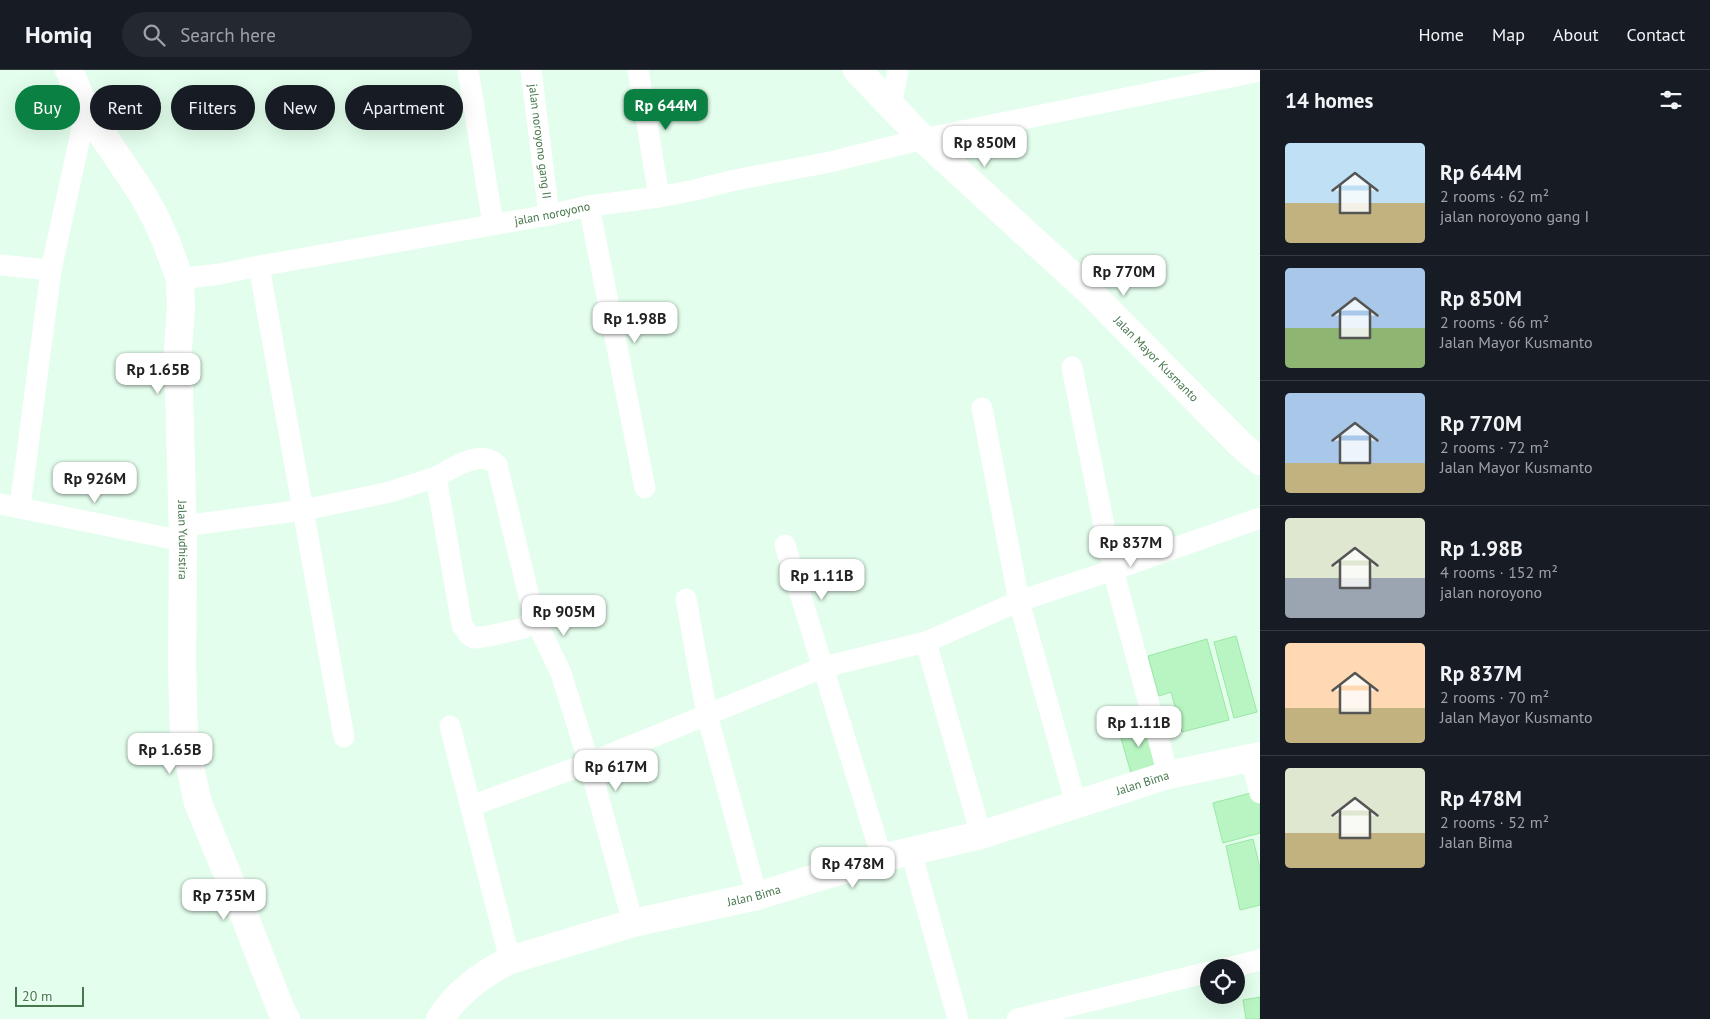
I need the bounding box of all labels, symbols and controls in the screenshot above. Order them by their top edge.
search box [122,12,472,57]
text: Homiq [25,19,92,50]
icon: search [140,21,168,49]
text: Search here [180,23,276,47]
text: Home [1418,23,1464,46]
text: Map [1492,23,1525,46]
text: About [1553,23,1599,46]
text: Contact [1627,23,1685,46]
street label: jalan noroyono gang II [526,83,555,200]
chip: Buy [15,85,80,130]
chip: Rent [90,85,161,130]
chip: Filters [171,85,255,130]
chip: New [265,85,335,130]
chip: Apartment [345,85,463,130]
icon: filters [1657,86,1685,114]
text: 14 homes [1285,87,1373,114]
pin: Rp 644M [620,88,712,131]
text: Rp 644M [635,95,697,115]
pin: Rp 850M [939,126,1031,168]
text: Rp 850M [954,132,1016,152]
text: Rp 644M [1440,159,1522,186]
icon: home [1325,163,1385,223]
text: 2 rooms · 62 m² [1440,186,1549,206]
street label: jalan noroyono [513,198,591,228]
text: jalan noroyono gang I [1440,206,1589,226]
pin: Rp 770M [1078,254,1170,297]
text: Rp 770M [1093,261,1155,281]
text: Rp 850M [1440,285,1522,312]
icon: home [1325,288,1385,348]
pin: Rp 1.98B [583,302,687,344]
text: Rp 1.98B [604,308,666,328]
street label: Jalan Mayor Kusmanto [1110,312,1202,405]
text: 2 rooms · 66 m² [1440,312,1549,332]
text: Jalan Mayor Kusmanto [1440,332,1593,352]
pin: Rp 1.65B [106,352,210,395]
text: Rp 1.65B [127,359,189,379]
text: Rp 770M [1440,410,1522,437]
icon: home [1325,413,1385,473]
text: 2 rooms · 72 m² [1440,437,1549,457]
text: Jalan Mayor Kusmanto [1440,457,1593,477]
pin: Rp 926M [49,462,141,504]
text: Rp 926M [64,468,126,488]
street label: Jalan Yudhistira [175,499,191,580]
pin: Rp 837M [1085,526,1177,568]
text: Rp 837M [1100,532,1162,552]
text: Rp 1.98B [1440,535,1523,562]
icon: home [1325,538,1385,598]
pin: Rp 1.11B [770,558,874,601]
text: 4 rooms · 152 m² [1440,562,1558,582]
text: Rp 1.11B [791,565,853,585]
text: jalan noroyono [1440,582,1542,602]
pin: Rp 905M [518,594,610,637]
text: Rp 905M [533,601,595,621]
text: Rp 837M [1440,660,1522,687]
icon: home [1325,663,1385,723]
text: 2 rooms · 70 m² [1440,687,1549,707]
pin: Rp 1.11B [1087,706,1191,748]
text: Jalan Mayor Kusmanto [1440,707,1593,727]
text: Rp 1.11B [1108,712,1170,732]
pin: Rp 1.65B [118,732,222,775]
text: Rp 1.65B [139,739,201,759]
pin: Rp 617M [570,750,662,792]
text: Rp 617M [585,756,647,776]
street label: Jalan Bima [1113,767,1171,798]
text: Rp 478M [1440,785,1522,812]
icon: home [1325,788,1385,848]
text: 2 rooms · 52 m² [1440,812,1549,832]
text: Jalan Bima [1440,832,1513,852]
pin: Rp 478M [807,846,899,889]
text: Rp 478M [822,853,884,873]
pin: Rp 735M [178,878,270,921]
street label: Jalan Bima [725,881,782,910]
text: Rp 735M [193,885,255,905]
map controls [1200,959,1245,1004]
button: locate [1200,959,1245,1004]
scale bar [15,984,84,1007]
text: 20 m [22,987,52,1005]

